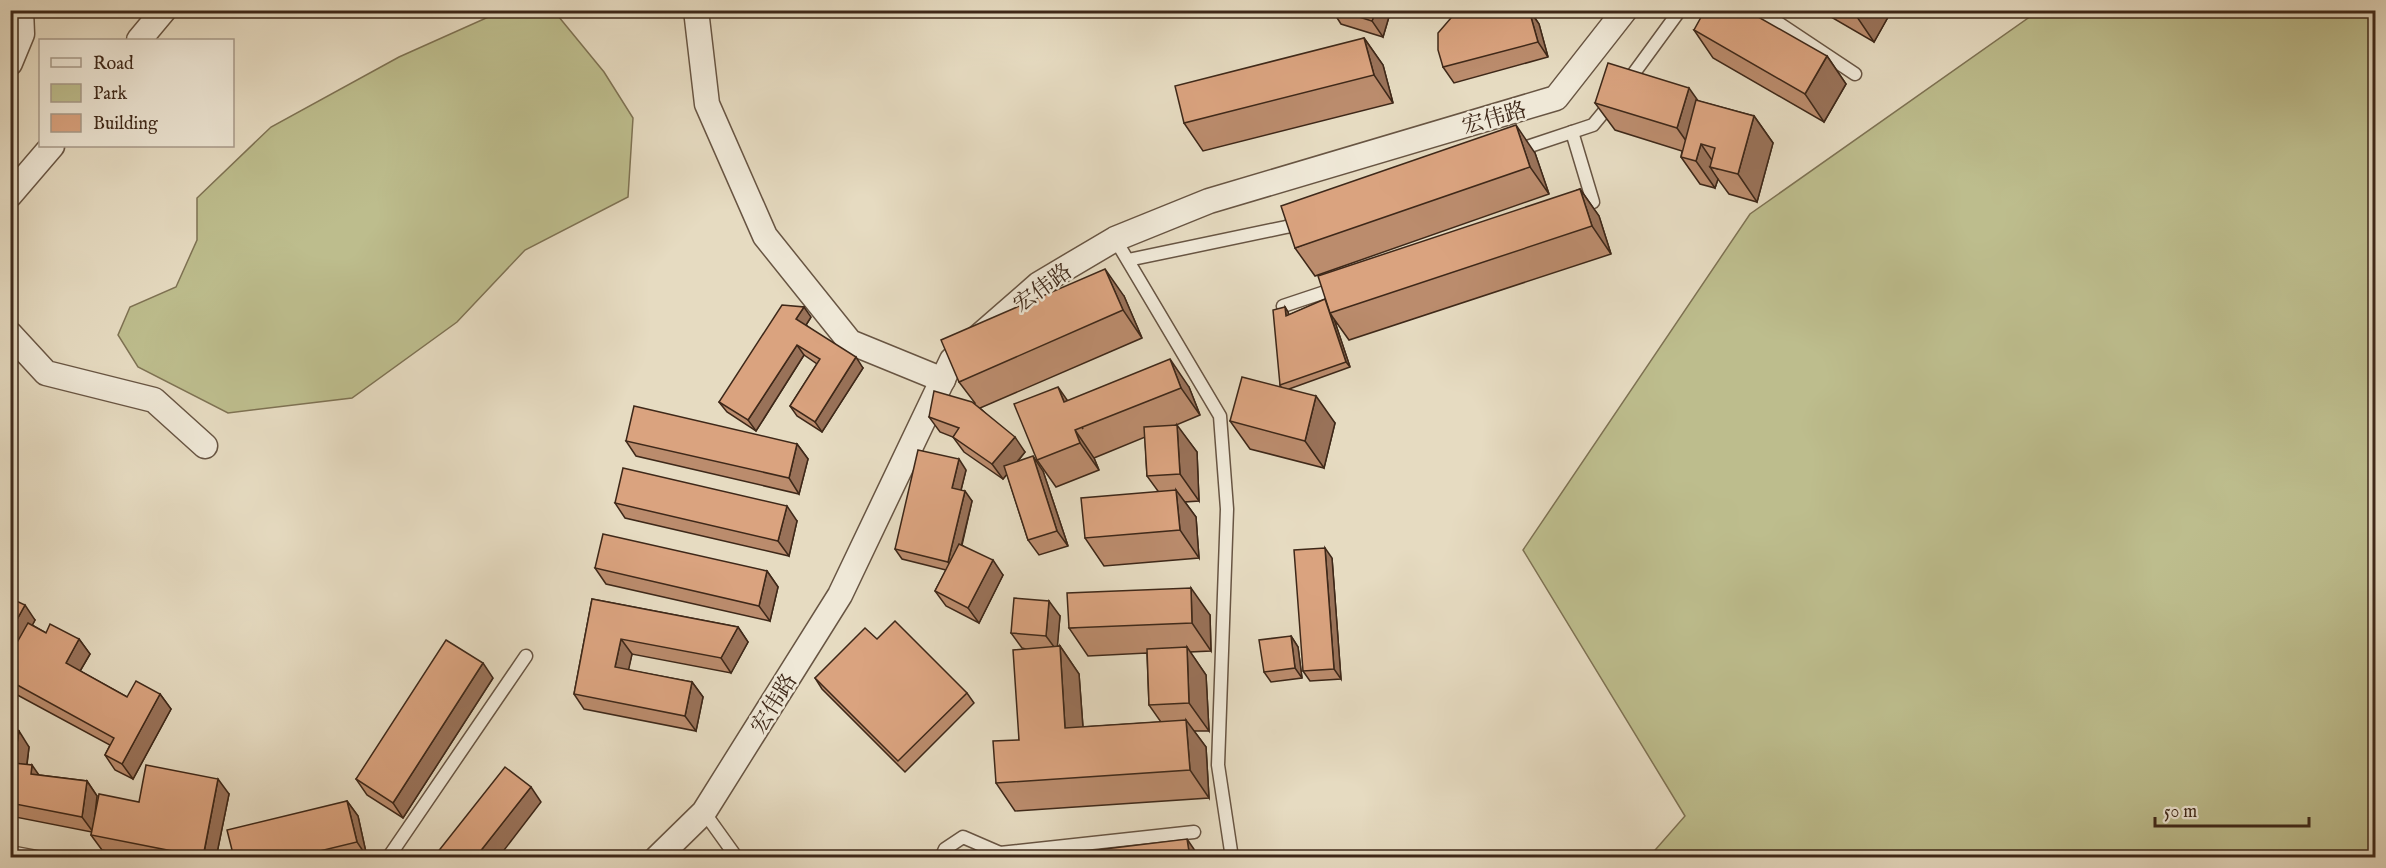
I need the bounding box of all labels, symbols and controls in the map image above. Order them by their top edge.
legend [39,39,234,147]
text: Road [93,53,134,76]
text: Park [93,83,128,106]
street label: 宏伟路 [1459,96,1530,141]
text: Building [93,113,158,136]
street label: 宏伟路 [1008,258,1078,319]
street label: 宏伟路 [745,669,804,739]
scale bar [2155,790,2310,828]
text: 50 m [2164,801,2197,824]

